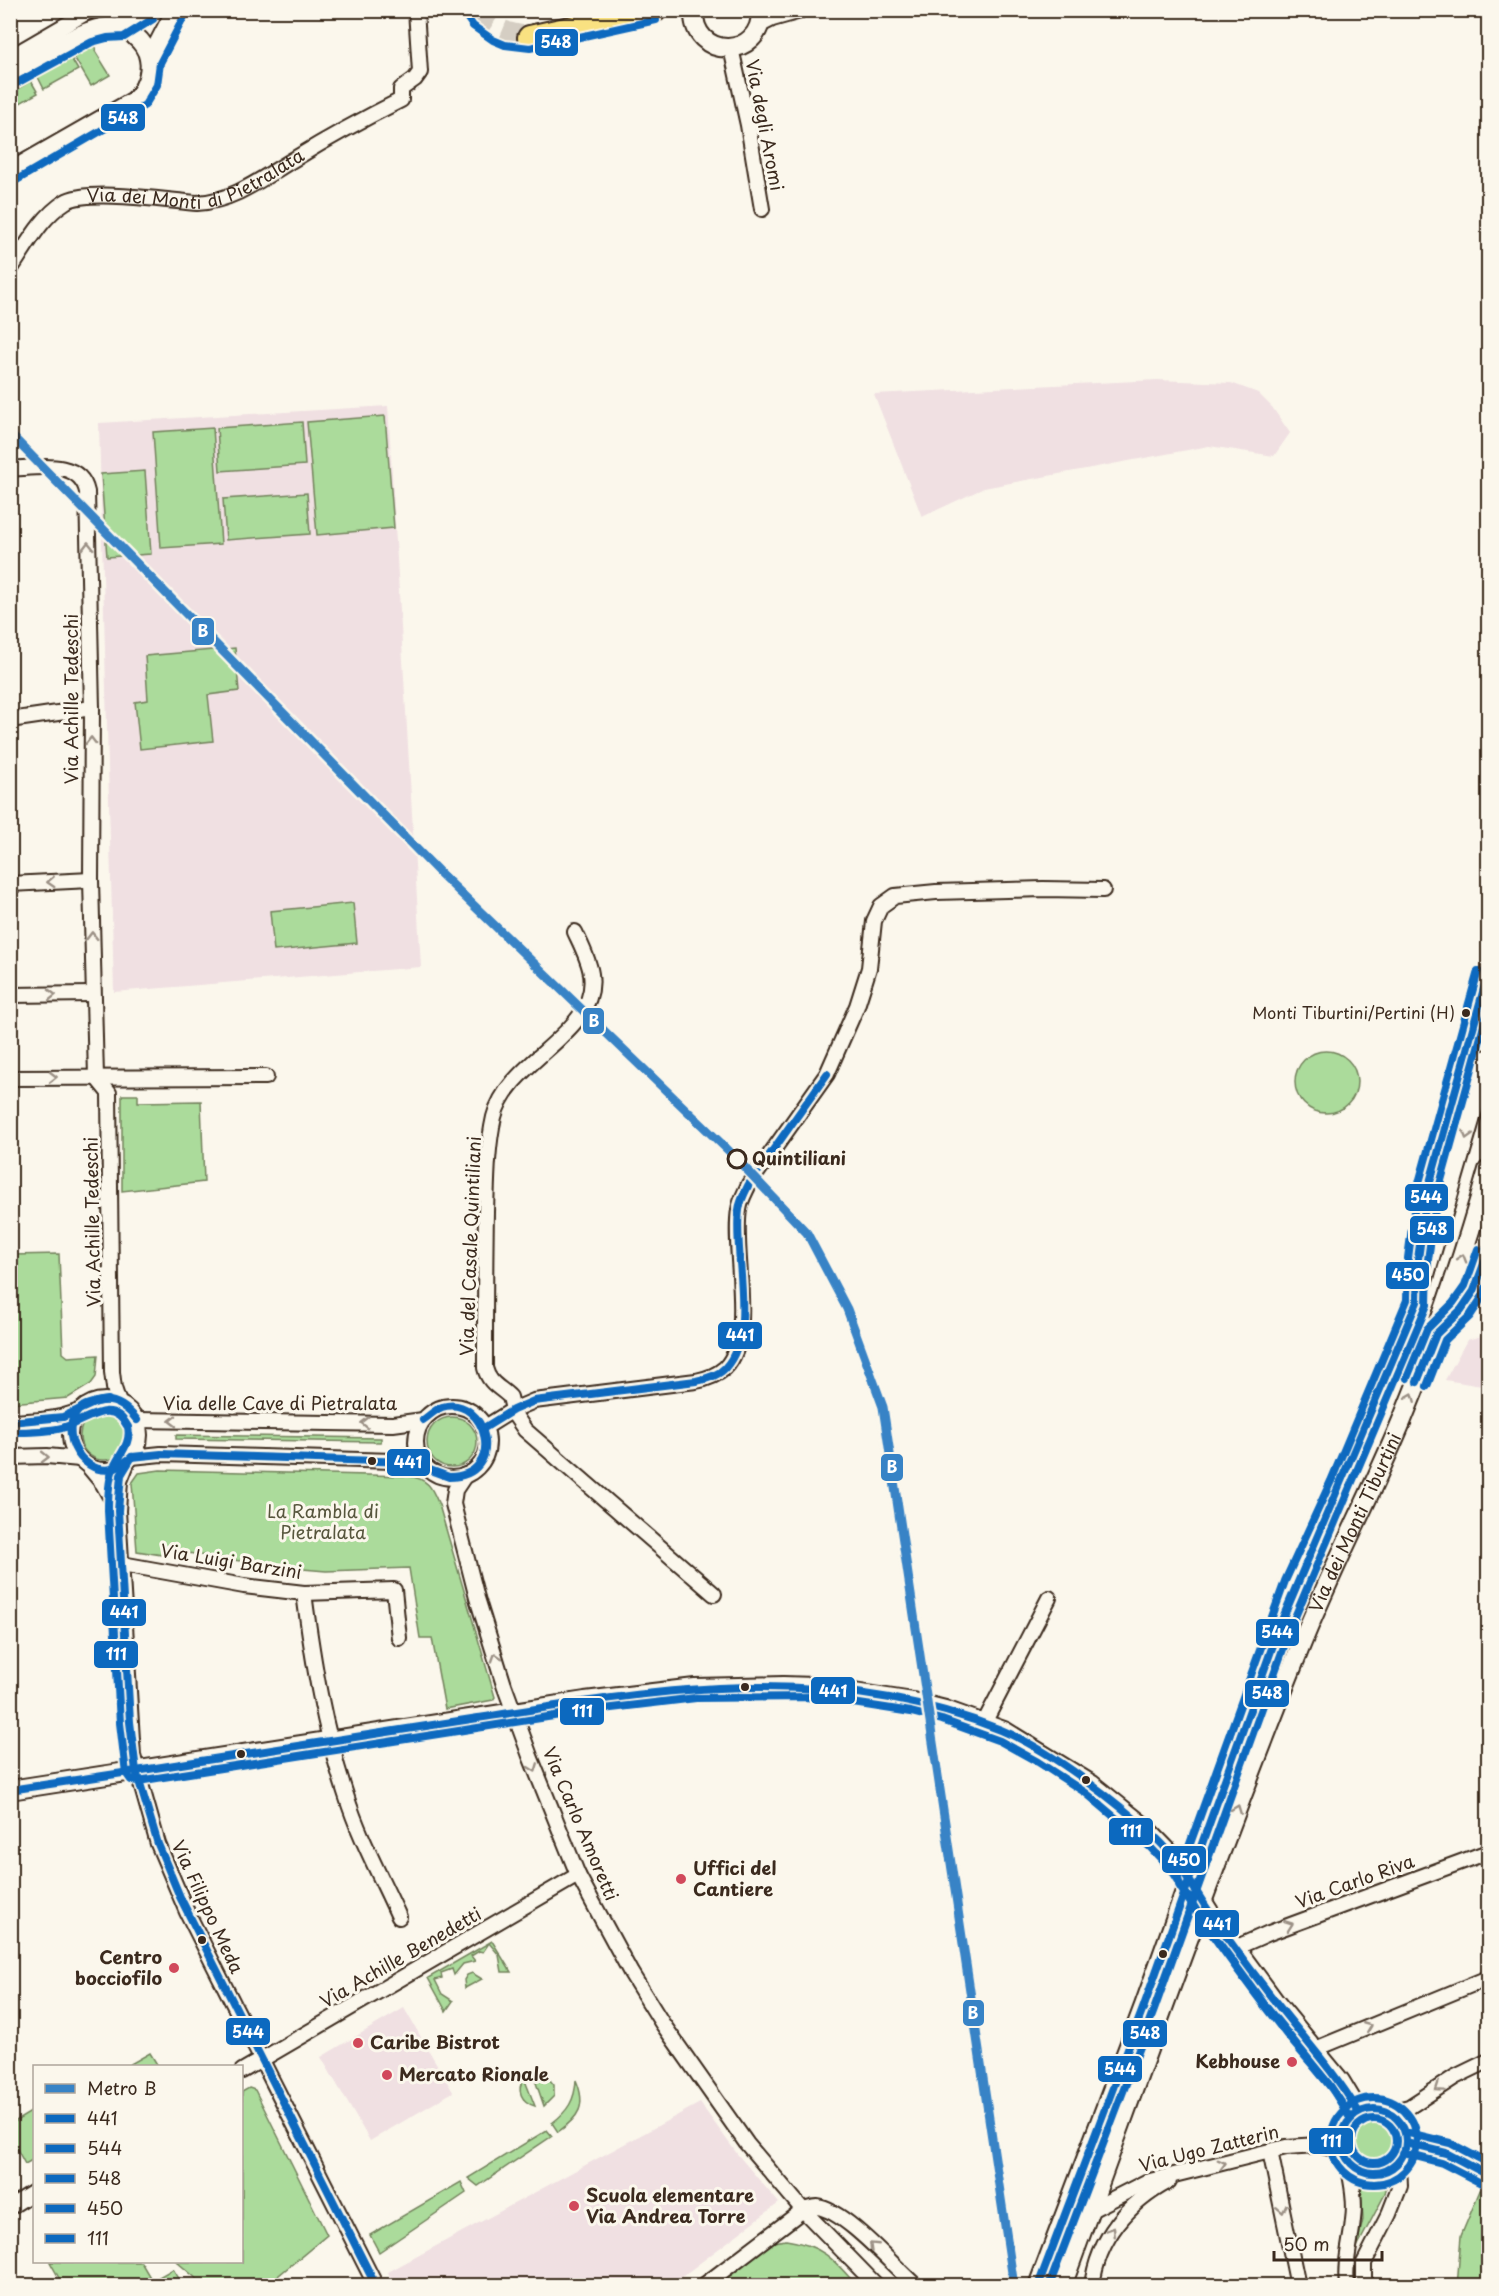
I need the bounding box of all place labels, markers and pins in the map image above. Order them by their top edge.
place label: Monti Tiburtini/Pertini (H) [1252,1000,1455,1024]
marker: Monti Tiburtini/Pertini (H) [1460,1007,1472,1019]
place label: Quintiliani [752,1144,846,1171]
marker: Quintiliani [727,1149,747,1169]
unlabelled marker [366,1455,378,1467]
unlabelled marker [739,1681,751,1693]
unlabelled marker [235,1748,247,1760]
unlabelled marker [1080,1774,1092,1786]
place label: Uffici del Cantiere [693,1854,776,1902]
marker: Uffici del Cantiere [674,1872,688,1886]
unlabelled marker [196,1934,208,1946]
place label: Centro bocciofilo [75,1943,162,1991]
unlabelled marker [1157,1948,1169,1960]
marker: Centro bocciofilo [167,1961,181,1975]
place label: Caribe Bistrot [370,2028,500,2055]
marker: Caribe Bistrot [351,2036,365,2050]
place label: Kebhouse [1195,2047,1280,2074]
marker: Kebhouse [1285,2055,1299,2069]
place label: Mercato Rionale [399,2060,549,2087]
marker: Mercato Rionale [380,2068,394,2082]
place label: Scuola elementare Via Andrea Torre [586,2181,754,2229]
marker: Scuola elementare Via Andrea Torre [567,2199,581,2213]

